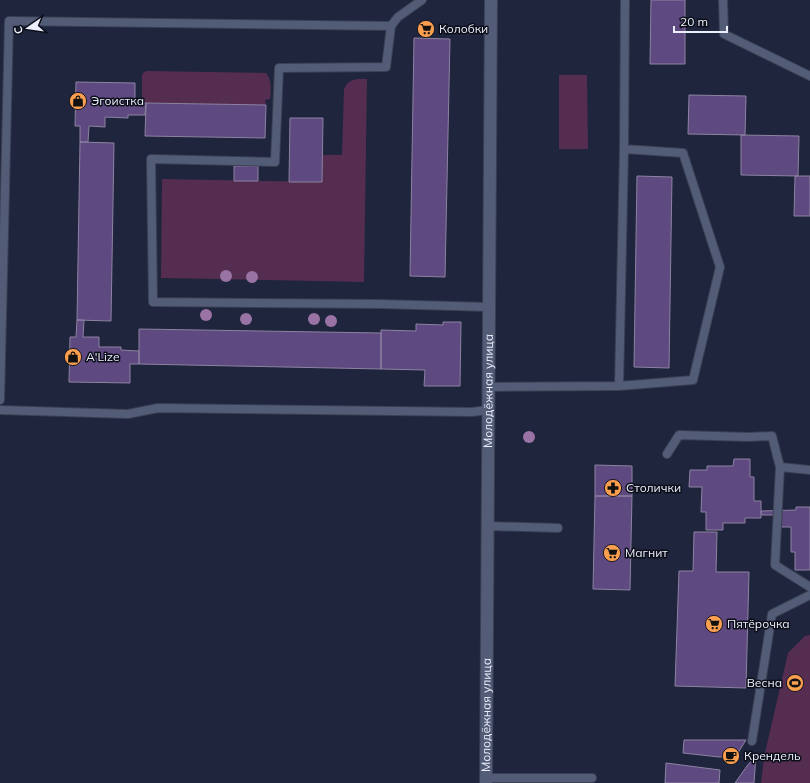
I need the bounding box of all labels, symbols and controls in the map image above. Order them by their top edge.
north arrow [8,8,48,48]
scale bar [674,8,727,34]
text: 20 m [680,14,708,29]
supermarket icon: Колобки [416,19,436,39]
place label: Колобки [439,21,488,36]
text: С [10,25,26,36]
shop icon: Эгоистка [68,91,88,111]
place label: Эгоистка [91,93,144,108]
street label: Молодёжная улица [480,334,496,448]
shop icon: A'Lize [63,347,83,367]
place label: A'Lize [86,349,120,364]
pharmacy icon: Столички [603,478,623,498]
place label: Столички [626,480,681,495]
supermarket icon: Магнит [602,543,622,563]
place label: Магнит [625,545,668,560]
supermarket icon: Пятёрочка [704,614,724,634]
place label: Пятёрочка [727,616,790,631]
street label: Молодёжная улица [478,658,494,772]
sports icon: Весна [785,673,805,693]
place label: Весна [747,675,782,690]
cafe icon: Крендель [721,746,741,766]
place label: Крендель [744,748,801,763]

